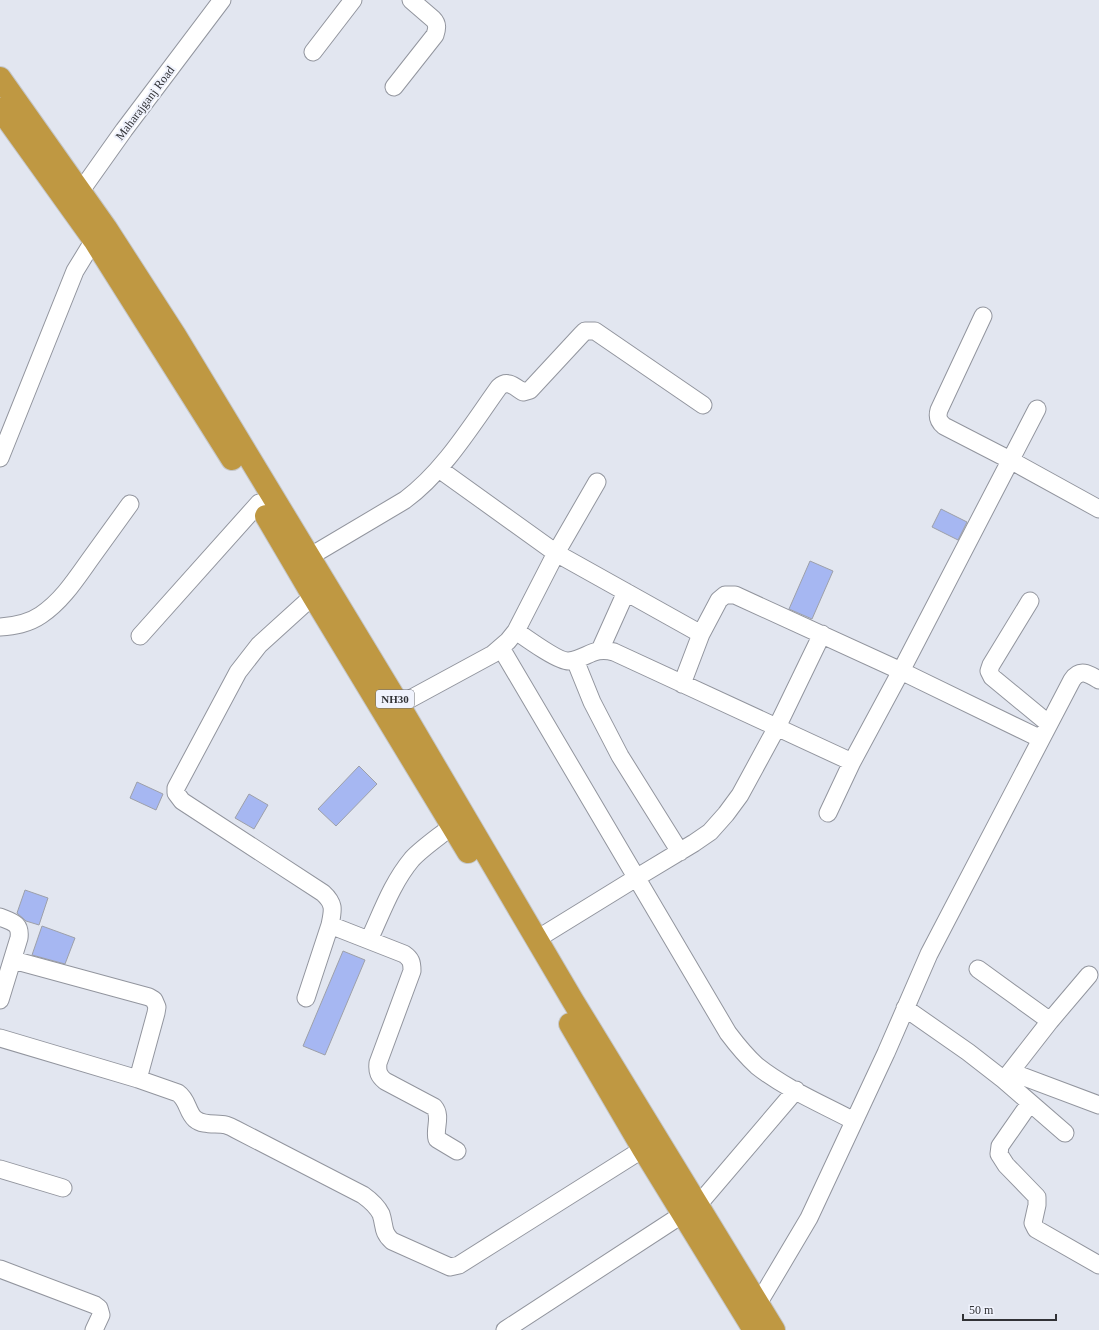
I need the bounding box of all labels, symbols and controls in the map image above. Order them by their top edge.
street label: Maharajganj Road [113,63,177,143]
road number: NH30 [376,690,414,708]
scale bar [963,1296,1056,1322]
text: 50 m [969,1303,994,1317]

